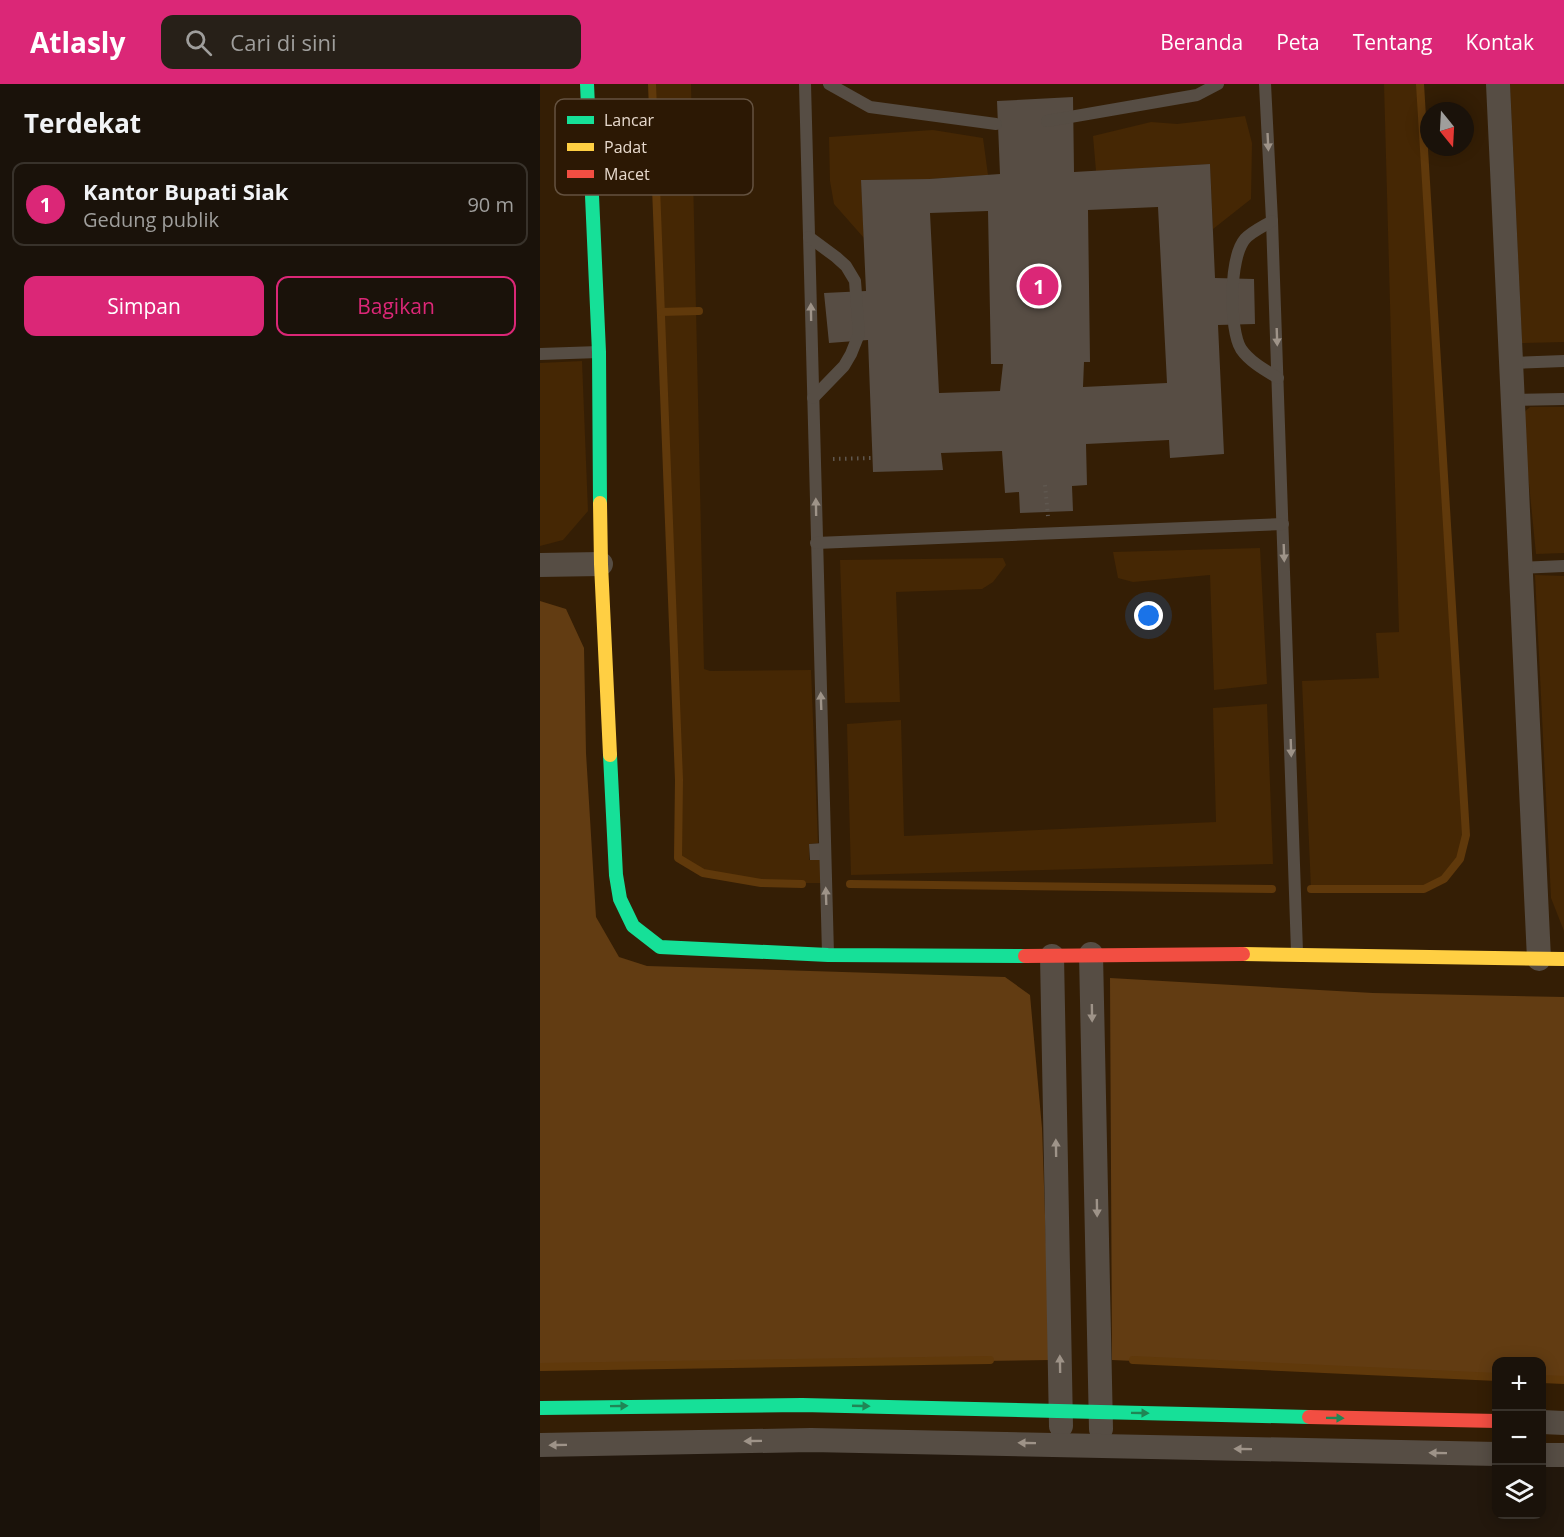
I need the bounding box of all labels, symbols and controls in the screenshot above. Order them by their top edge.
search box [161,15,581,69]
text: Atlasly [30,23,125,61]
icon: search [182,26,215,59]
text: Cari di sini [230,27,336,57]
text: Beranda [1160,28,1243,56]
text: Peta [1276,28,1320,56]
text: Tentang [1353,28,1432,56]
text: Kontak [1465,28,1534,56]
legend [555,99,753,195]
north arrow [1420,102,1474,156]
text: Terdekat [24,105,141,141]
text: Lancar [604,109,655,131]
one-way arrow [1264,133,1273,152]
text: Padat [604,136,647,158]
text: Macet [604,163,650,185]
text: Kantor Bupati Siak [83,176,288,206]
text: 1 [40,191,51,218]
text: 90 m [467,191,514,218]
text: Gedung publik [83,206,219,233]
pin: 1 [1020,264,1058,308]
button: Simpan [24,276,264,336]
button: Bagikan [276,276,516,336]
one-way arrow [806,302,816,321]
one-way arrow [1272,328,1281,347]
one-way arrow [811,497,820,516]
one-way arrow [1280,544,1289,563]
your location [1134,601,1163,630]
one-way arrow [816,692,825,711]
one-way arrow [1286,738,1295,757]
one-way arrow [822,887,831,906]
one-way arrow [1088,1003,1097,1022]
one-way arrow [1051,1139,1061,1158]
one-way arrow [1092,1198,1101,1217]
one-way arrow [1056,1355,1065,1374]
map controls [1492,1357,1546,1519]
button: + [1492,1357,1546,1411]
one-way arrow [610,1402,629,1411]
one-way arrow [851,1402,870,1411]
one-way arrow [1130,1408,1149,1418]
button: − [1492,1411,1546,1465]
one-way arrow [1325,1413,1344,1422]
one-way arrow [743,1436,762,1446]
one-way arrow [1018,1438,1037,1448]
one-way arrow [548,1440,567,1450]
one-way arrow [1234,1444,1253,1454]
one-way arrow [1429,1448,1448,1458]
button: layers [1492,1465,1546,1519]

